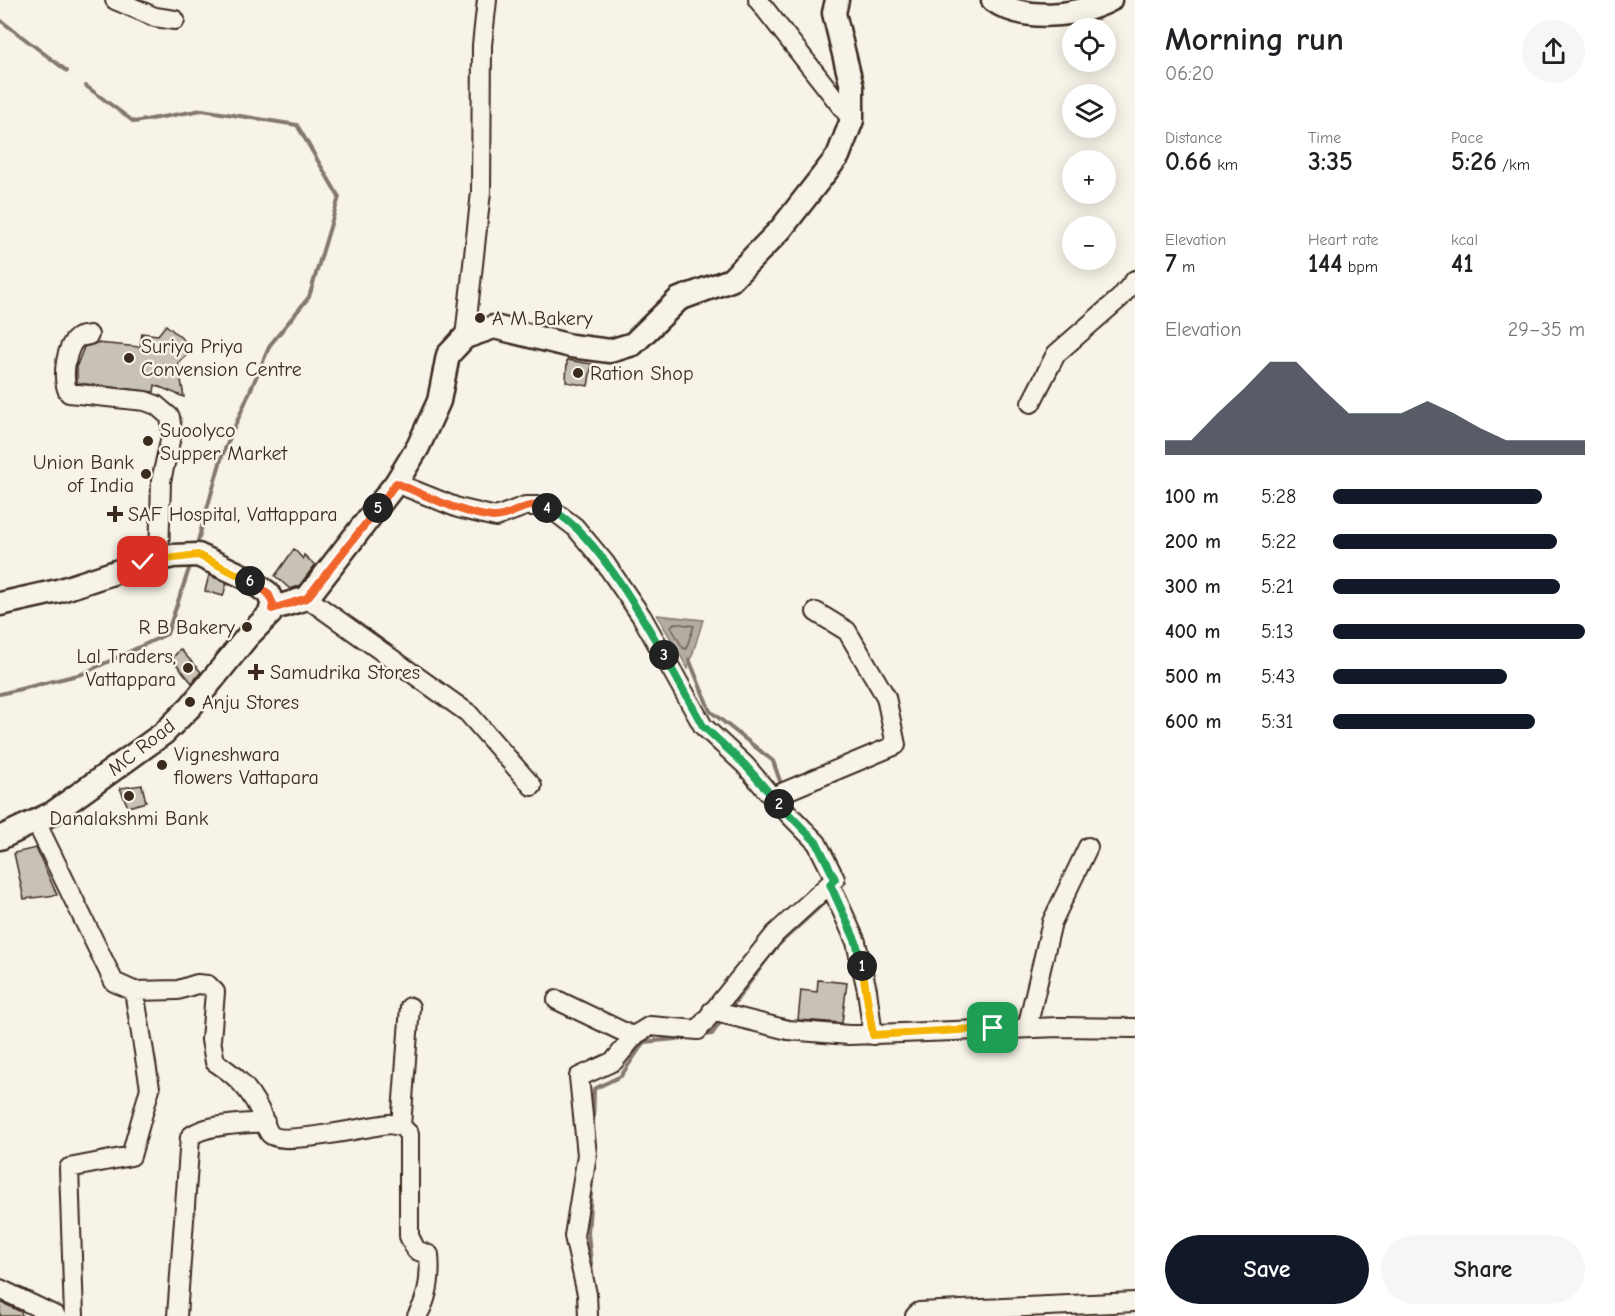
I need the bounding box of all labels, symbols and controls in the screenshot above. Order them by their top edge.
map controls [1062,18,1116,270]
button: locate [1062,18,1116,72]
text: Morning run [1165,20,1344,58]
button: share [1522,20,1585,83]
text: 06:20 [1165,62,1214,85]
button: layers [1062,84,1116,138]
text: Distance [1165,129,1222,147]
text: Time [1308,129,1341,147]
text: Pace [1451,129,1483,147]
text: 0.66 [1165,147,1212,177]
text: 3:35 [1308,147,1353,177]
text: 5:26 [1451,147,1497,177]
button: + [1062,150,1116,204]
text: km [1212,156,1238,174]
text: /km [1497,156,1530,174]
button: − [1062,216,1116,270]
text: Elevation [1165,231,1226,249]
text: Heart rate [1308,231,1379,249]
text: kcal [1451,231,1478,249]
text: 7 [1165,249,1177,279]
text: 144 [1308,249,1342,279]
text: 41 [1451,249,1473,279]
text: m [1177,258,1195,276]
text: bpm [1342,258,1378,276]
place label: A M Bakery [492,307,593,330]
marker: A M Bakery [473,311,487,325]
text: Elevation [1165,318,1242,341]
text: 29–35 m [1508,318,1585,341]
place label: Suriya Priya Convension Centre [141,335,302,381]
marker: Suriya Priya Convension Centre [122,351,136,365]
place label: Ration Shop [590,362,694,385]
marker: Ration Shop [571,366,585,380]
place label: Suoolyco Supper Market [160,419,288,465]
marker: Suoolyco Supper Market [141,434,155,448]
place label: Union Bank of India [33,451,134,497]
marker: Union Bank of India [139,467,153,481]
text: 100 m [1165,485,1219,508]
text: 5:28 [1261,485,1296,508]
pin: 5 [363,493,393,523]
pin: 4 [532,493,562,523]
text: 5 [374,499,382,517]
text: 4 [543,499,551,517]
place label: SAF Hospital, Vattappara [128,503,338,526]
marker: SAF Hospital, Vattappara [106,505,124,523]
text: 200 m [1165,530,1221,553]
text: 5:22 [1261,530,1296,553]
pin [117,536,168,587]
icon: check [126,545,159,578]
pin: 6 [235,566,265,596]
text: 6 [246,572,254,590]
text: 300 m [1165,575,1221,598]
text: 5:21 [1261,575,1294,598]
place label: R B Bakery [138,616,235,639]
marker: R B Bakery [240,620,254,634]
text: 400 m [1165,620,1220,643]
text: 5:13 [1261,620,1294,643]
pin: 3 [649,640,679,670]
place label: Lal Traders, Vattappara [76,645,176,691]
text: 3 [660,646,668,664]
marker: Lal Traders, Vattappara [181,661,195,675]
place label: Samudrika Stores [270,661,420,684]
marker: Samudrika Stores [247,663,265,681]
text: 500 m [1165,665,1222,688]
text: 5:43 [1261,665,1295,688]
place label: Anju Stores [202,691,299,714]
marker: Anju Stores [183,695,197,709]
text: 600 m [1165,710,1221,733]
text: 5:31 [1261,710,1294,733]
street label: MC Road [103,714,179,781]
place label: Vigneshwara flowers Vattapara [173,743,319,789]
marker: Vigneshwara flowers Vattapara [155,758,169,772]
marker: Danalakshmi Bank [122,789,136,803]
pin: 2 [764,789,794,819]
text: 2 [775,795,783,813]
place label: Danalakshmi Bank [50,807,209,830]
pin: 1 [847,951,877,981]
text: 1 [859,957,865,975]
pin [967,1002,1018,1053]
icon: arrive [976,1011,1009,1044]
button: Save [1165,1235,1369,1304]
button: Share [1381,1235,1585,1304]

